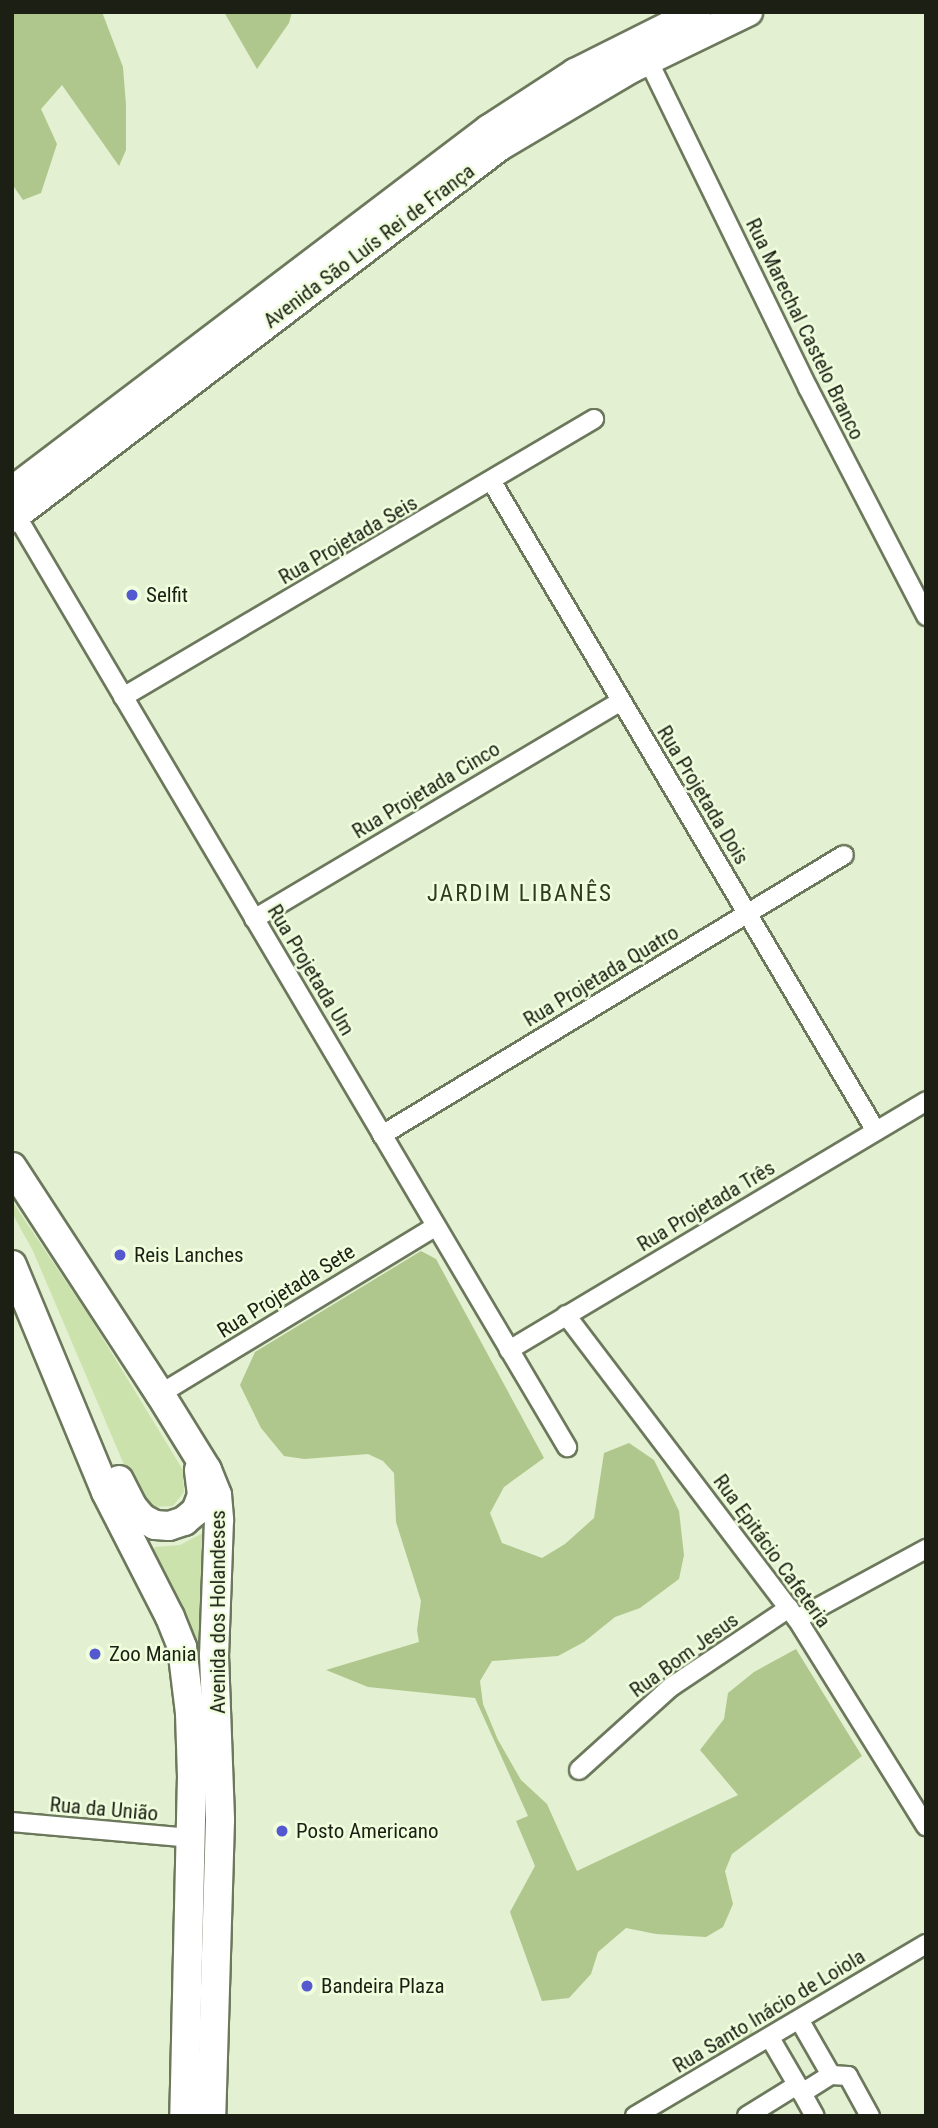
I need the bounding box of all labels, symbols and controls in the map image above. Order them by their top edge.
street label: Avenida São Luís Rei de França [259,158,479,334]
street label: Rua Marechal Castelo Branco [740,214,870,444]
street label: Rua Projetada Seis [274,490,422,590]
place label: Selfit [146,582,188,608]
marker: Selfit [124,587,140,603]
street label: Rua Projetada Dois [652,721,754,869]
street label: Rua Projetada Cinco [348,736,504,844]
district label: JARDIM LIBANÊS [429,880,611,908]
street label: Rua Projetada Um [262,900,360,1040]
street label: Rua Projetada Quatro [519,920,683,1032]
street label: Rua Projetada Três [632,1155,780,1257]
street label: Rua Projetada Sete [213,1239,359,1343]
place label: Reis Lanches [134,1242,244,1268]
marker: Reis Lanches [112,1247,128,1263]
street label: Rua Epitácio Cafeteria [708,1469,836,1633]
street label: Avenida dos Holandeses [205,1510,231,1714]
street label: Rua Bom Jesus [625,1607,743,1703]
place label: Zoo Mania [109,1641,197,1667]
marker: Zoo Mania [87,1646,103,1662]
street label: Rua da União [49,1792,159,1826]
place label: Posto Americano [296,1818,438,1844]
marker: Posto Americano [274,1823,290,1839]
street label: Rua Santo Inácio de Loiola [668,1944,870,2078]
place label: Bandeira Plaza [321,1973,444,1999]
marker: Bandeira Plaza [299,1978,315,1994]

